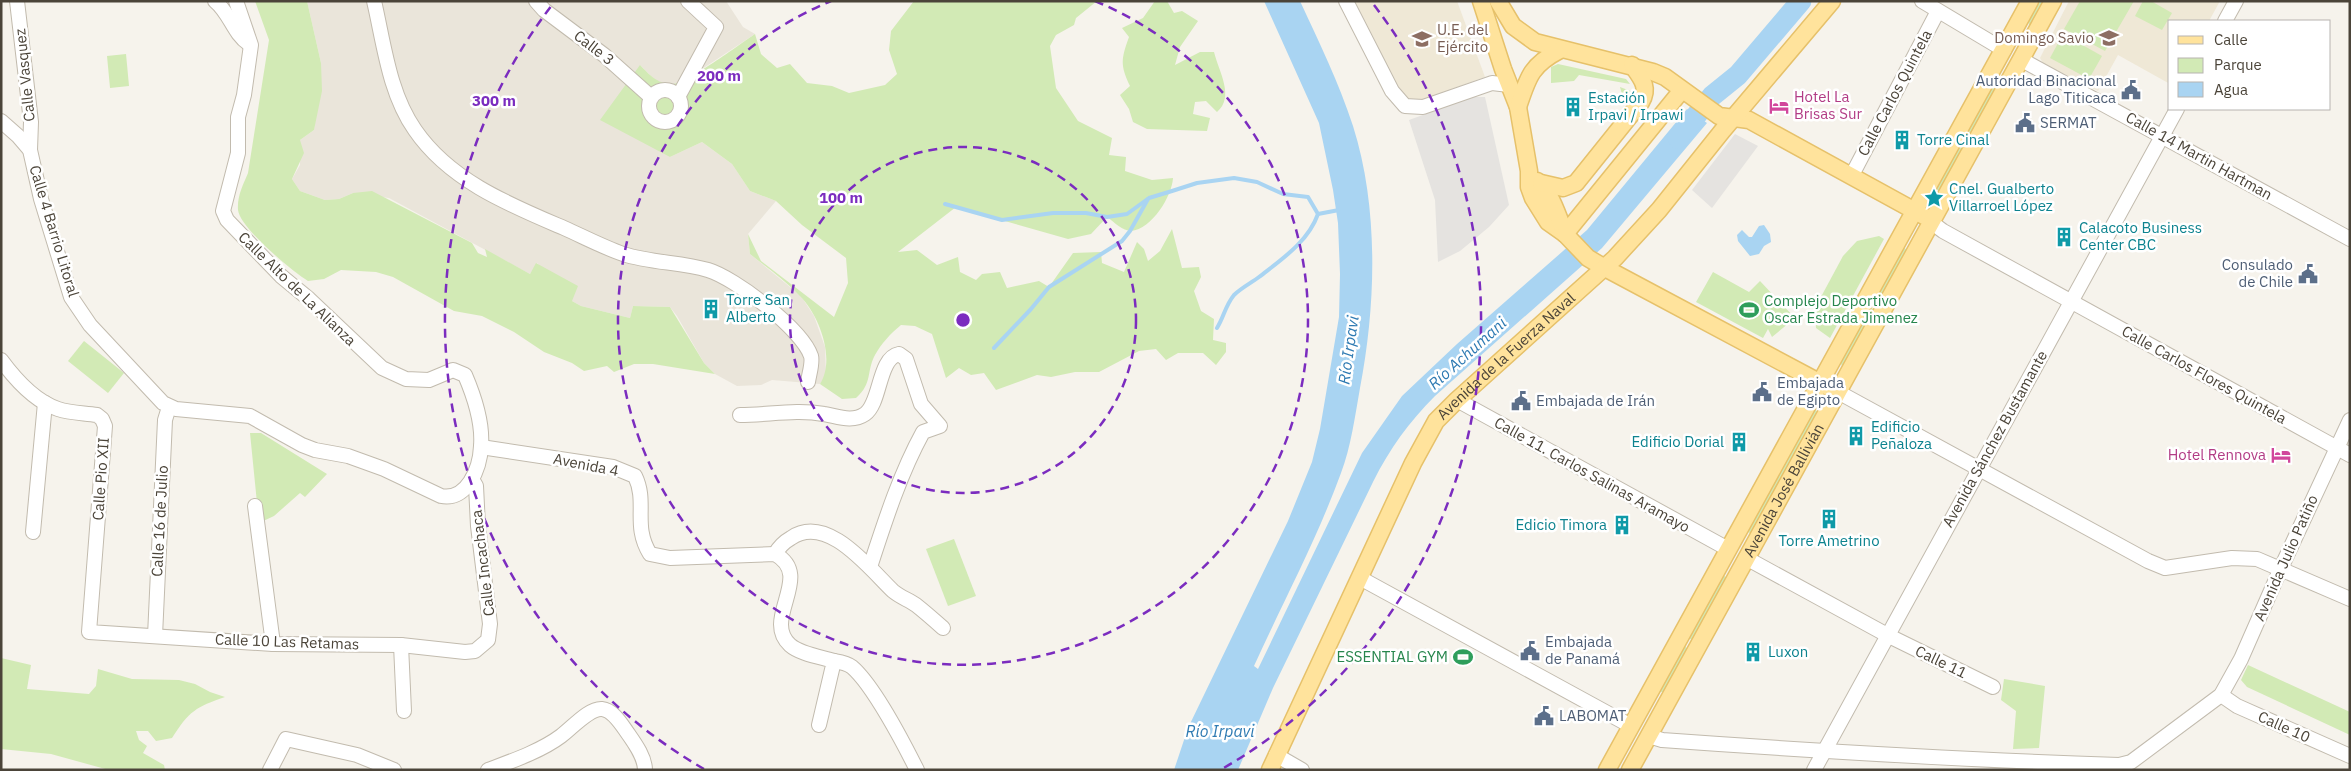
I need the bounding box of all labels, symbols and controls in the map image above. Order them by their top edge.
place label: U.E. del Ejército [1437,20,1488,56]
legend [2168,20,2331,110]
street label: Calle 3 [570,26,618,69]
street label: Calle Carlos Quintela [1853,26,1936,159]
school or university icon: Domingo Savio [2098,27,2120,49]
street label: Calle Vasquez [10,28,39,123]
school or university icon: U.E. del Ejército [1411,28,1433,50]
place label: Domingo Savio [1994,28,2094,47]
text: Calle [2214,30,2248,49]
text: Parque [2214,55,2262,74]
text: 200 m [697,66,741,85]
place label: Autoridad Binacional Lago Titicaca [1976,71,2116,107]
public building icon: Autoridad Binacional Lago Titicaca [2120,79,2142,101]
text: Agua [2214,80,2248,99]
place label: Hotel La Brisas Sur [1794,87,1862,123]
place label: Estación Irpavi / Irpawi [1588,88,1684,124]
text: 300 m [472,91,516,110]
hotel icon: Hotel La Brisas Sur [1768,95,1790,117]
building icon: Estación Irpavi / Irpawi [1562,96,1584,118]
street label: Calle 14 Martin Hartman [2123,107,2276,204]
public building icon: SERMAT [2014,112,2036,134]
place label: SERMAT [2040,113,2097,132]
building icon: Torre Cinal [1891,129,1913,151]
place label: Torre Cinal [1917,130,1989,149]
street label: Calle 4 Barrio Litoral [25,163,84,299]
place label: Cnel. Gualberto Villarroel López [1949,179,2054,215]
place icon: Cnel. Gualberto Villarroel López [1923,187,1945,209]
text: 100 m [819,188,863,207]
place label: Calacoto Business Center CBC [2079,218,2202,254]
building icon: Calacoto Business Center CBC [2053,226,2075,248]
street label: Calle Alto de La Alianza [234,227,360,350]
place label: Consulado de Chile [2222,255,2293,291]
public building icon: Consulado de Chile [2297,263,2319,285]
street label: Avenida de la Fuerza Naval [1433,288,1579,424]
place label: Torre San Alberto [726,290,790,326]
place label: Complejo Deportivo Oscar Estrada Jimenez [1764,291,1918,327]
building icon: Torre San Alberto [700,298,722,320]
sports icon: Complejo Deportivo Oscar Estrada Jimenez [1738,299,1760,321]
centre of rings [954,311,972,329]
water label: Río Achumani [1424,312,1511,393]
water label: Río Irpavi [1333,314,1363,386]
street label: Calle Carlos Flores Quintela [2118,321,2290,428]
street label: Avenida Sánchez Bustamante [1938,347,2051,530]
place label: Embajada de Egipto [1777,373,1844,409]
public building icon: Embajada de Egipto [1751,381,1773,403]
public building icon: Embajada de Irán [1510,390,1532,412]
place label: Embajada de Irán [1536,391,1655,410]
street label: Calle 11. Carlos Salinas Aramayo [1491,413,1693,536]
place label: Edificio Peñaloza [1871,417,1932,453]
street label: Avenida José Ballivián [1739,420,1828,561]
building icon: Edificio Peñaloza [1845,425,1867,447]
building icon: Edificio Dorial [1728,431,1750,453]
place label: Edificio Dorial [1631,432,1724,451]
street label: Calle Pio XII [88,437,113,521]
hotel icon: Hotel Rennova [2270,444,2292,466]
place label: Hotel Rennova [2168,445,2266,464]
street label: Avenida 4 [552,449,620,480]
street label: Calle 16 de Julio [147,465,172,577]
street label: Avenida Julio Patiño [2249,492,2322,624]
building icon: Torre Ametrino [1818,508,1840,530]
street label: Calle Incachaca [467,509,498,617]
building icon: Edicio Timora [1611,514,1633,536]
place label: Edicio Timora [1515,515,1607,534]
place label: Torre Ametrino [1778,531,1880,550]
street label: Calle 10 Las Retamas [215,629,360,654]
place label: Embajada de Panamá [1545,632,1620,668]
public building icon: Embajada de Panamá [1519,640,1541,662]
building icon: Luxon [1742,641,1764,663]
street label: Calle 11 [1912,641,1970,682]
place label: Luxon [1768,642,1808,661]
sports icon: ESSENTIAL GYM [1452,646,1474,668]
place label: ESSENTIAL GYM [1336,647,1448,666]
public building icon: LABOMAT [1533,705,1555,727]
place label: LABOMAT [1559,706,1627,725]
street label: Calle 10 [2255,707,2313,746]
water label: Río Irpavi [1185,721,1255,741]

